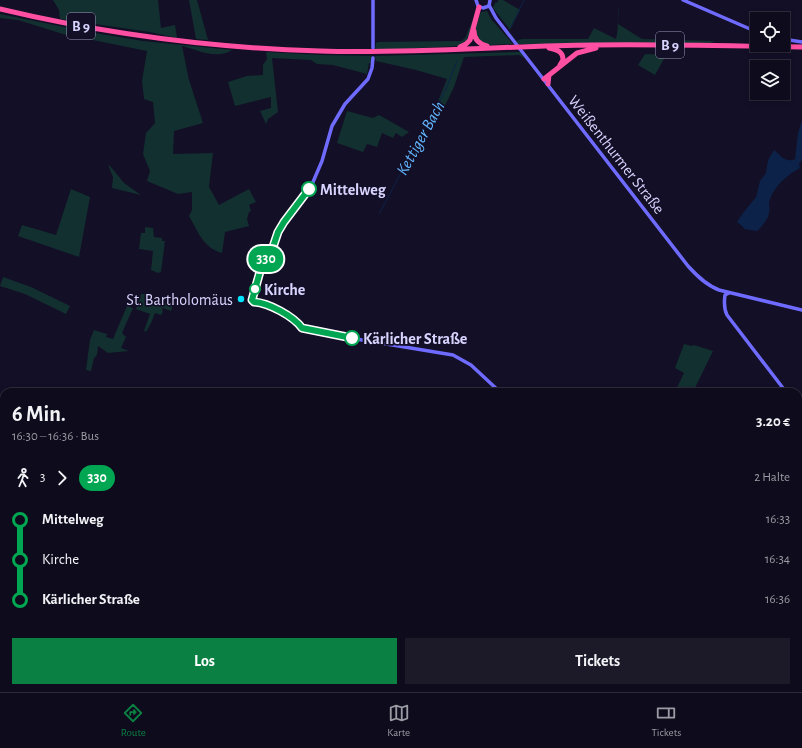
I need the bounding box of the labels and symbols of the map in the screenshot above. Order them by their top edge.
road number: B 9 [67,13,95,39]
road number: B 9 [656,32,684,58]
street label: Weißenthurmer Straße [565,92,667,217]
water label: Kettiger Bach [393,98,448,178]
marker: Mittelweg [301,181,317,197]
place label: Mittelweg [320,182,387,198]
line badge: 330 [243,246,289,272]
place label: Kirche [264,282,306,298]
marker: Kirche [249,283,261,295]
place label: St. Bartholomäus [126,292,233,308]
marker: St. Bartholomäus [236,294,246,304]
marker: Kärlicher Straße [344,330,360,346]
place label: Kärlicher Straße [363,331,468,347]

